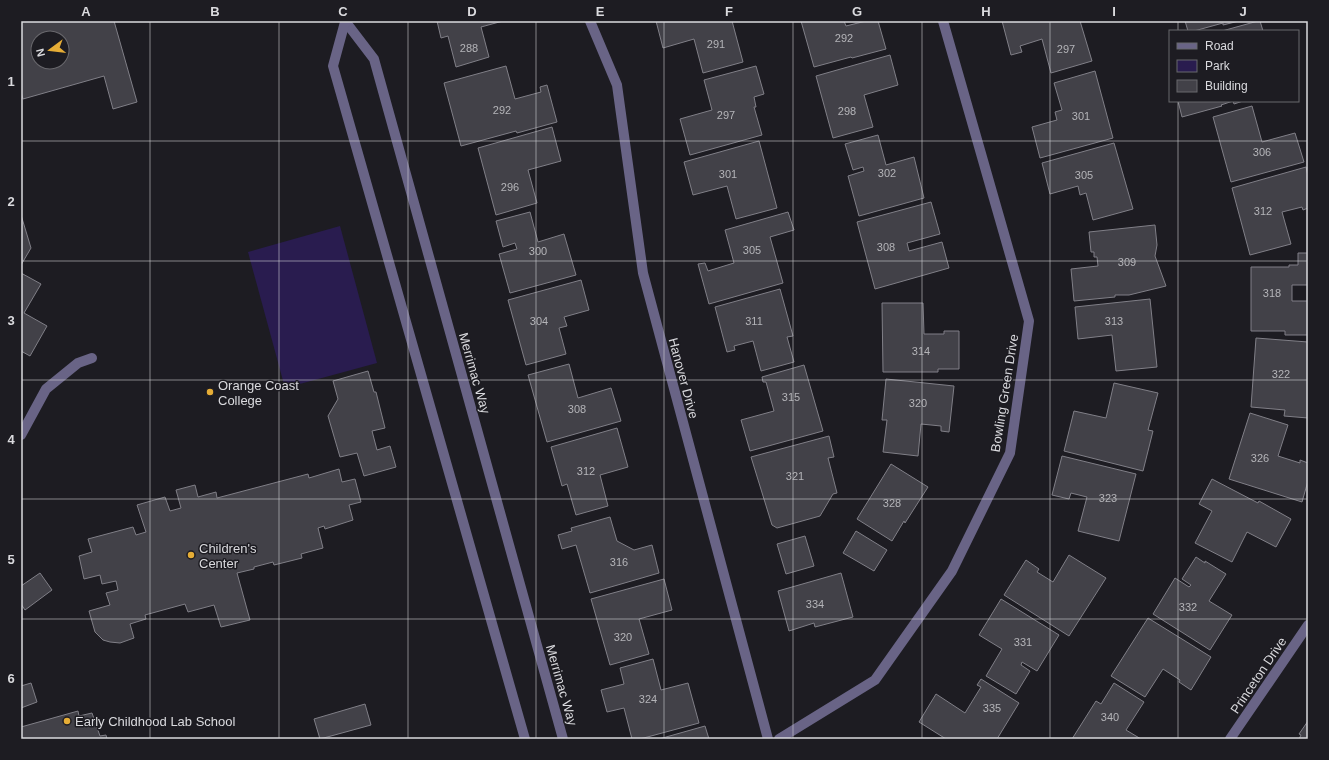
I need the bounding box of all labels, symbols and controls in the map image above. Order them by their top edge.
text: A [81,4,91,19]
text: B [210,4,220,19]
text: C [338,4,348,19]
text: D [467,4,477,19]
text: E [596,4,605,19]
text: F [725,4,733,19]
text: G [852,4,862,19]
text: H [981,4,991,19]
text: I [1112,4,1116,19]
text: J [1239,4,1247,19]
north arrow [30,30,70,70]
legend [1169,30,1299,102]
house number: 292 [835,32,853,44]
house number: 291 [707,38,725,50]
text: Road [1205,39,1234,53]
house number: 288 [460,42,478,54]
house number: 297 [1057,43,1075,55]
text: N [34,47,47,58]
text: Park [1205,59,1231,73]
text: 1 [7,74,15,89]
text: Building [1205,79,1248,93]
house number: 292 [493,104,511,116]
house number: 298 [838,105,856,117]
house number: 297 [717,109,735,121]
house number: 301 [1072,110,1090,122]
house number: 306 [1253,146,1271,158]
house number: 302 [878,167,896,179]
house number: 301 [719,168,737,180]
house number: 305 [1075,169,1093,181]
house number: 296 [501,181,519,193]
text: 2 [7,194,15,209]
house number: 312 [1254,205,1272,217]
house number: 308 [877,241,895,253]
house number: 305 [743,244,761,256]
house number: 300 [529,245,547,257]
house number: 309 [1118,256,1136,268]
house number: 318 [1263,287,1281,299]
text: 3 [7,313,15,328]
house number: 304 [530,315,548,327]
house number: 311 [745,315,763,327]
house number: 313 [1105,315,1123,327]
street label: Merrimac Way [456,331,493,416]
street label: Bowling Green Drive [988,333,1021,453]
street label: Hanover Drive [666,336,702,420]
house number: 314 [912,345,930,357]
house number: 322 [1272,368,1290,380]
place label: Orange Coast College [218,378,299,408]
marker: Orange Coast College [205,387,215,397]
house number: 315 [782,391,800,403]
house number: 320 [909,397,927,409]
house number: 308 [568,403,586,415]
text: 4 [7,432,15,447]
house number: 326 [1251,452,1269,464]
house number: 312 [577,465,595,477]
house number: 321 [786,470,804,482]
house number: 323 [1099,492,1117,504]
house number: 328 [883,497,901,509]
place label: Children's Center [199,541,257,571]
marker: Children's Center [186,550,196,560]
text: 5 [7,552,15,567]
house number: 316 [610,556,628,568]
house number: 334 [806,598,824,610]
house number: 332 [1179,601,1197,613]
house number: 320 [614,631,632,643]
street label: Princeton Drive [1227,634,1289,716]
house number: 331 [1014,636,1032,648]
street label: Merrimac Way [543,643,580,728]
text: 6 [7,671,15,686]
house number: 324 [639,693,657,705]
house number: 335 [983,702,1001,714]
house number: 340 [1101,711,1119,723]
place label: Early Childhood Lab School [75,714,236,729]
marker: Early Childhood Lab School [62,716,72,726]

